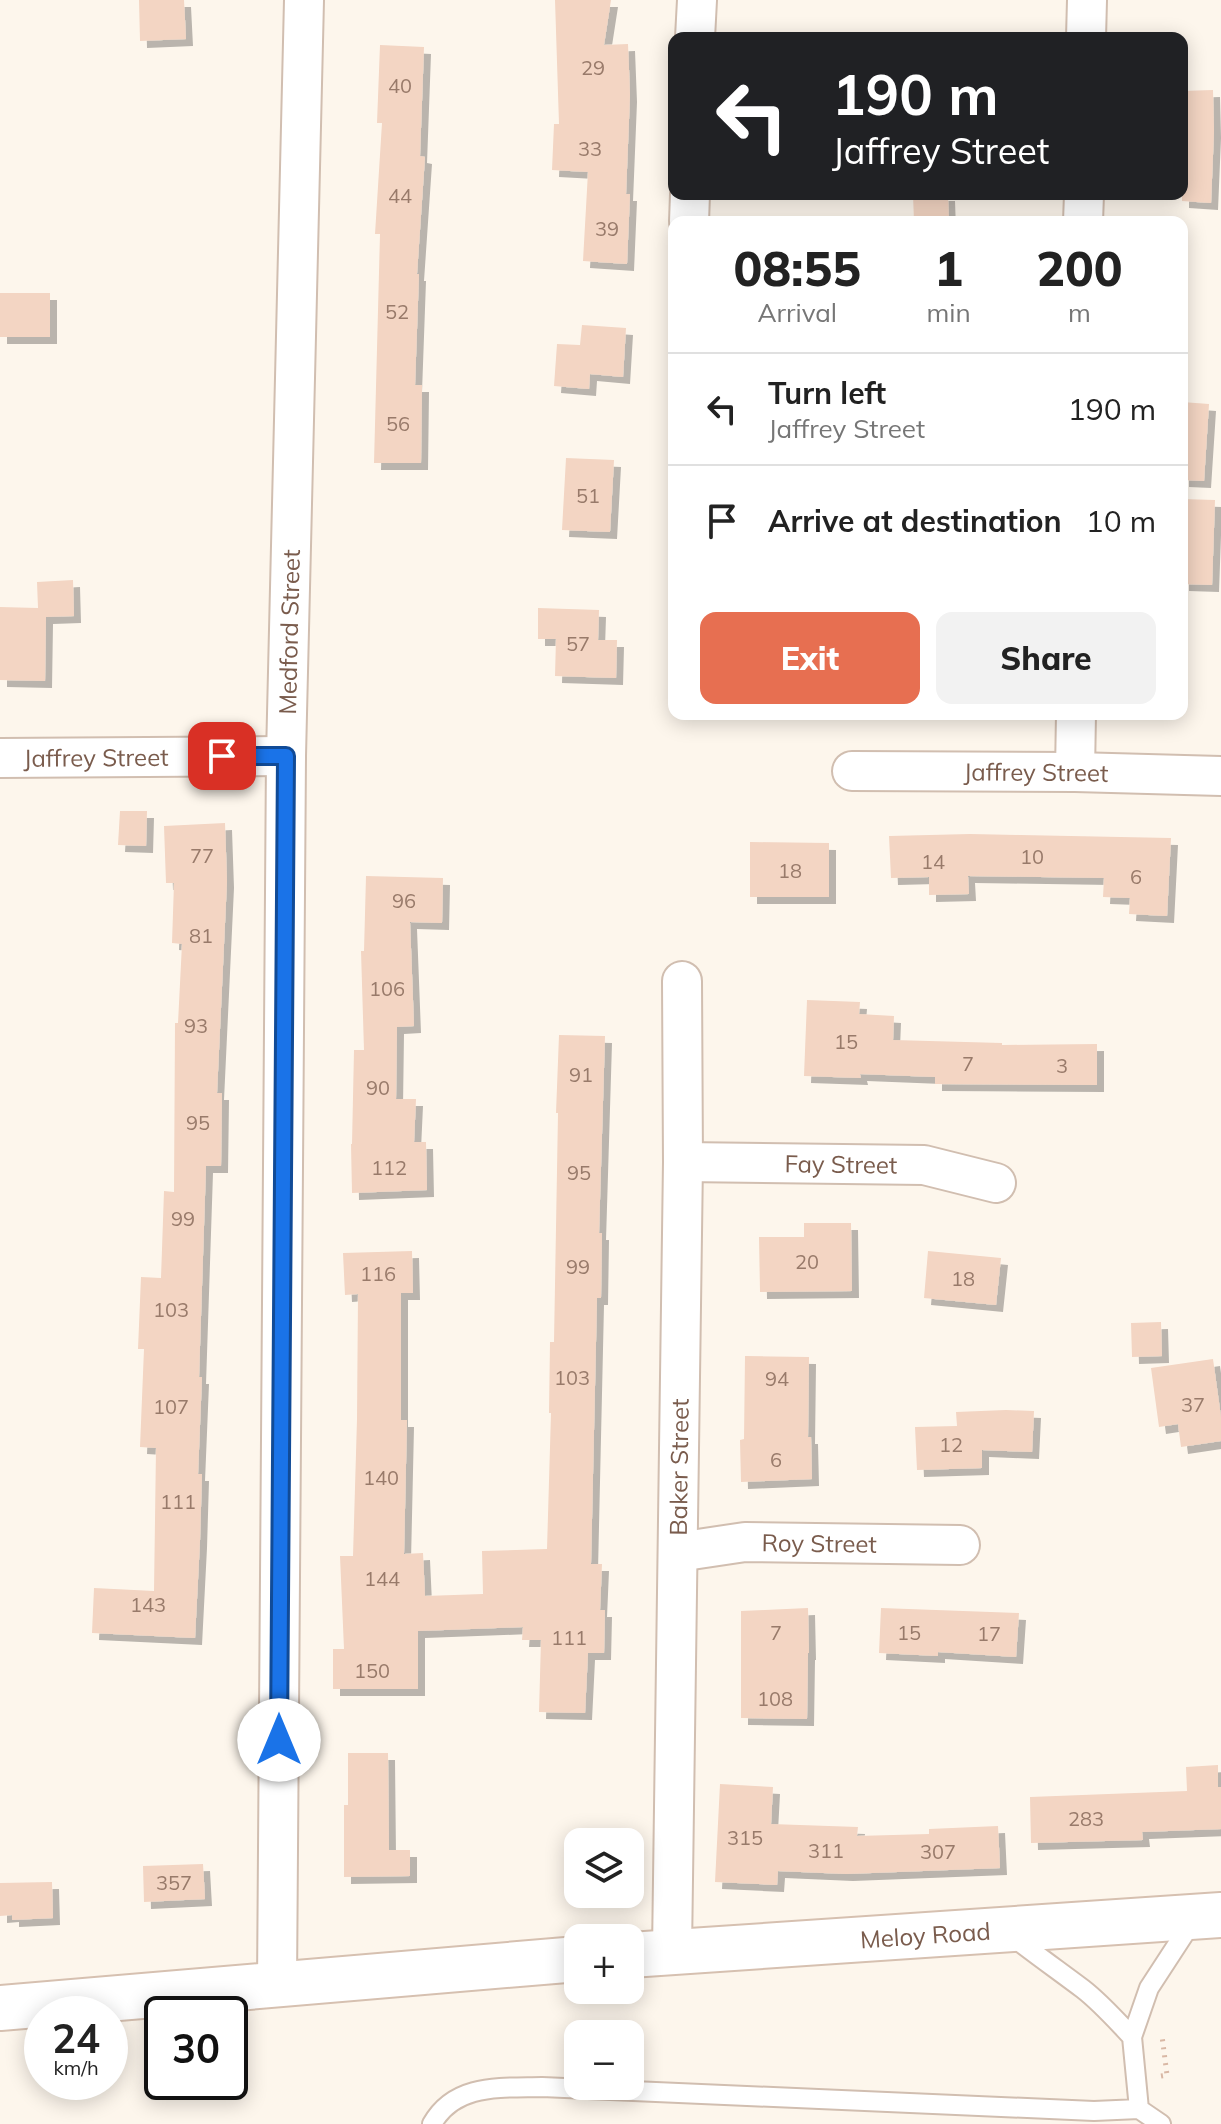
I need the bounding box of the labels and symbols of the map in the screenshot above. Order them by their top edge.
house number: 29 [581,55,605,80]
house number: 40 [388,73,412,98]
house number: 33 [578,136,602,161]
house number: 44 [388,183,412,208]
house number: 39 [595,216,619,241]
house number: 52 [385,299,409,324]
house number: 56 [386,411,410,436]
house number: 51 [576,483,600,508]
street label: Medford Street [272,549,306,715]
house number: 57 [566,631,590,656]
pin [188,722,256,790]
street label: Jaffrey Street [23,742,169,773]
street label: Jaffrey Street [963,757,1109,788]
house number: 77 [190,843,214,868]
house number: 10 [1020,844,1044,869]
house number: 14 [921,849,945,874]
house number: 18 [778,858,802,883]
house number: 6 [1130,864,1142,889]
house number: 96 [392,888,416,913]
house number: 81 [189,923,213,948]
house number: 106 [369,976,405,1001]
house number: 93 [184,1013,208,1038]
house number: 15 [834,1029,858,1054]
house number: 7 [962,1051,974,1076]
house number: 3 [1056,1053,1068,1078]
house number: 91 [569,1062,593,1087]
house number: 90 [366,1075,390,1100]
house number: 95 [186,1110,210,1135]
street label: Fay Street [784,1148,898,1180]
house number: 112 [371,1155,407,1180]
house number: 95 [567,1160,591,1185]
house number: 99 [171,1206,195,1231]
house number: 20 [795,1249,819,1274]
house number: 99 [566,1254,590,1279]
house number: 116 [360,1261,396,1286]
house number: 18 [951,1266,975,1291]
house number: 103 [153,1297,189,1322]
house number: 103 [554,1365,590,1390]
house number: 94 [765,1366,789,1391]
house number: 37 [1181,1392,1205,1417]
house number: 107 [153,1394,189,1419]
street label: Baker Street [663,1398,695,1536]
house number: 12 [939,1432,963,1457]
house number: 6 [770,1447,782,1472]
house number: 140 [363,1465,399,1490]
house number: 111 [160,1489,196,1514]
street label: Roy Street [761,1527,877,1559]
house number: 144 [364,1566,400,1591]
house number: 143 [130,1592,166,1617]
house number: 7 [770,1620,782,1645]
house number: 15 [897,1620,921,1645]
house number: 17 [977,1621,1001,1646]
house number: 111 [551,1625,587,1650]
house number: 150 [354,1658,390,1683]
house number: 108 [757,1686,793,1711]
position arrow [237,1698,321,1782]
house number: 283 [1068,1806,1104,1831]
house number: 315 [727,1825,763,1850]
house number: 311 [808,1838,844,1863]
house number: 307 [920,1839,956,1864]
house number: 357 [156,1870,192,1895]
street label: Meloy Road [859,1916,992,1954]
speed limit sign: 30 [144,1996,248,2100]

